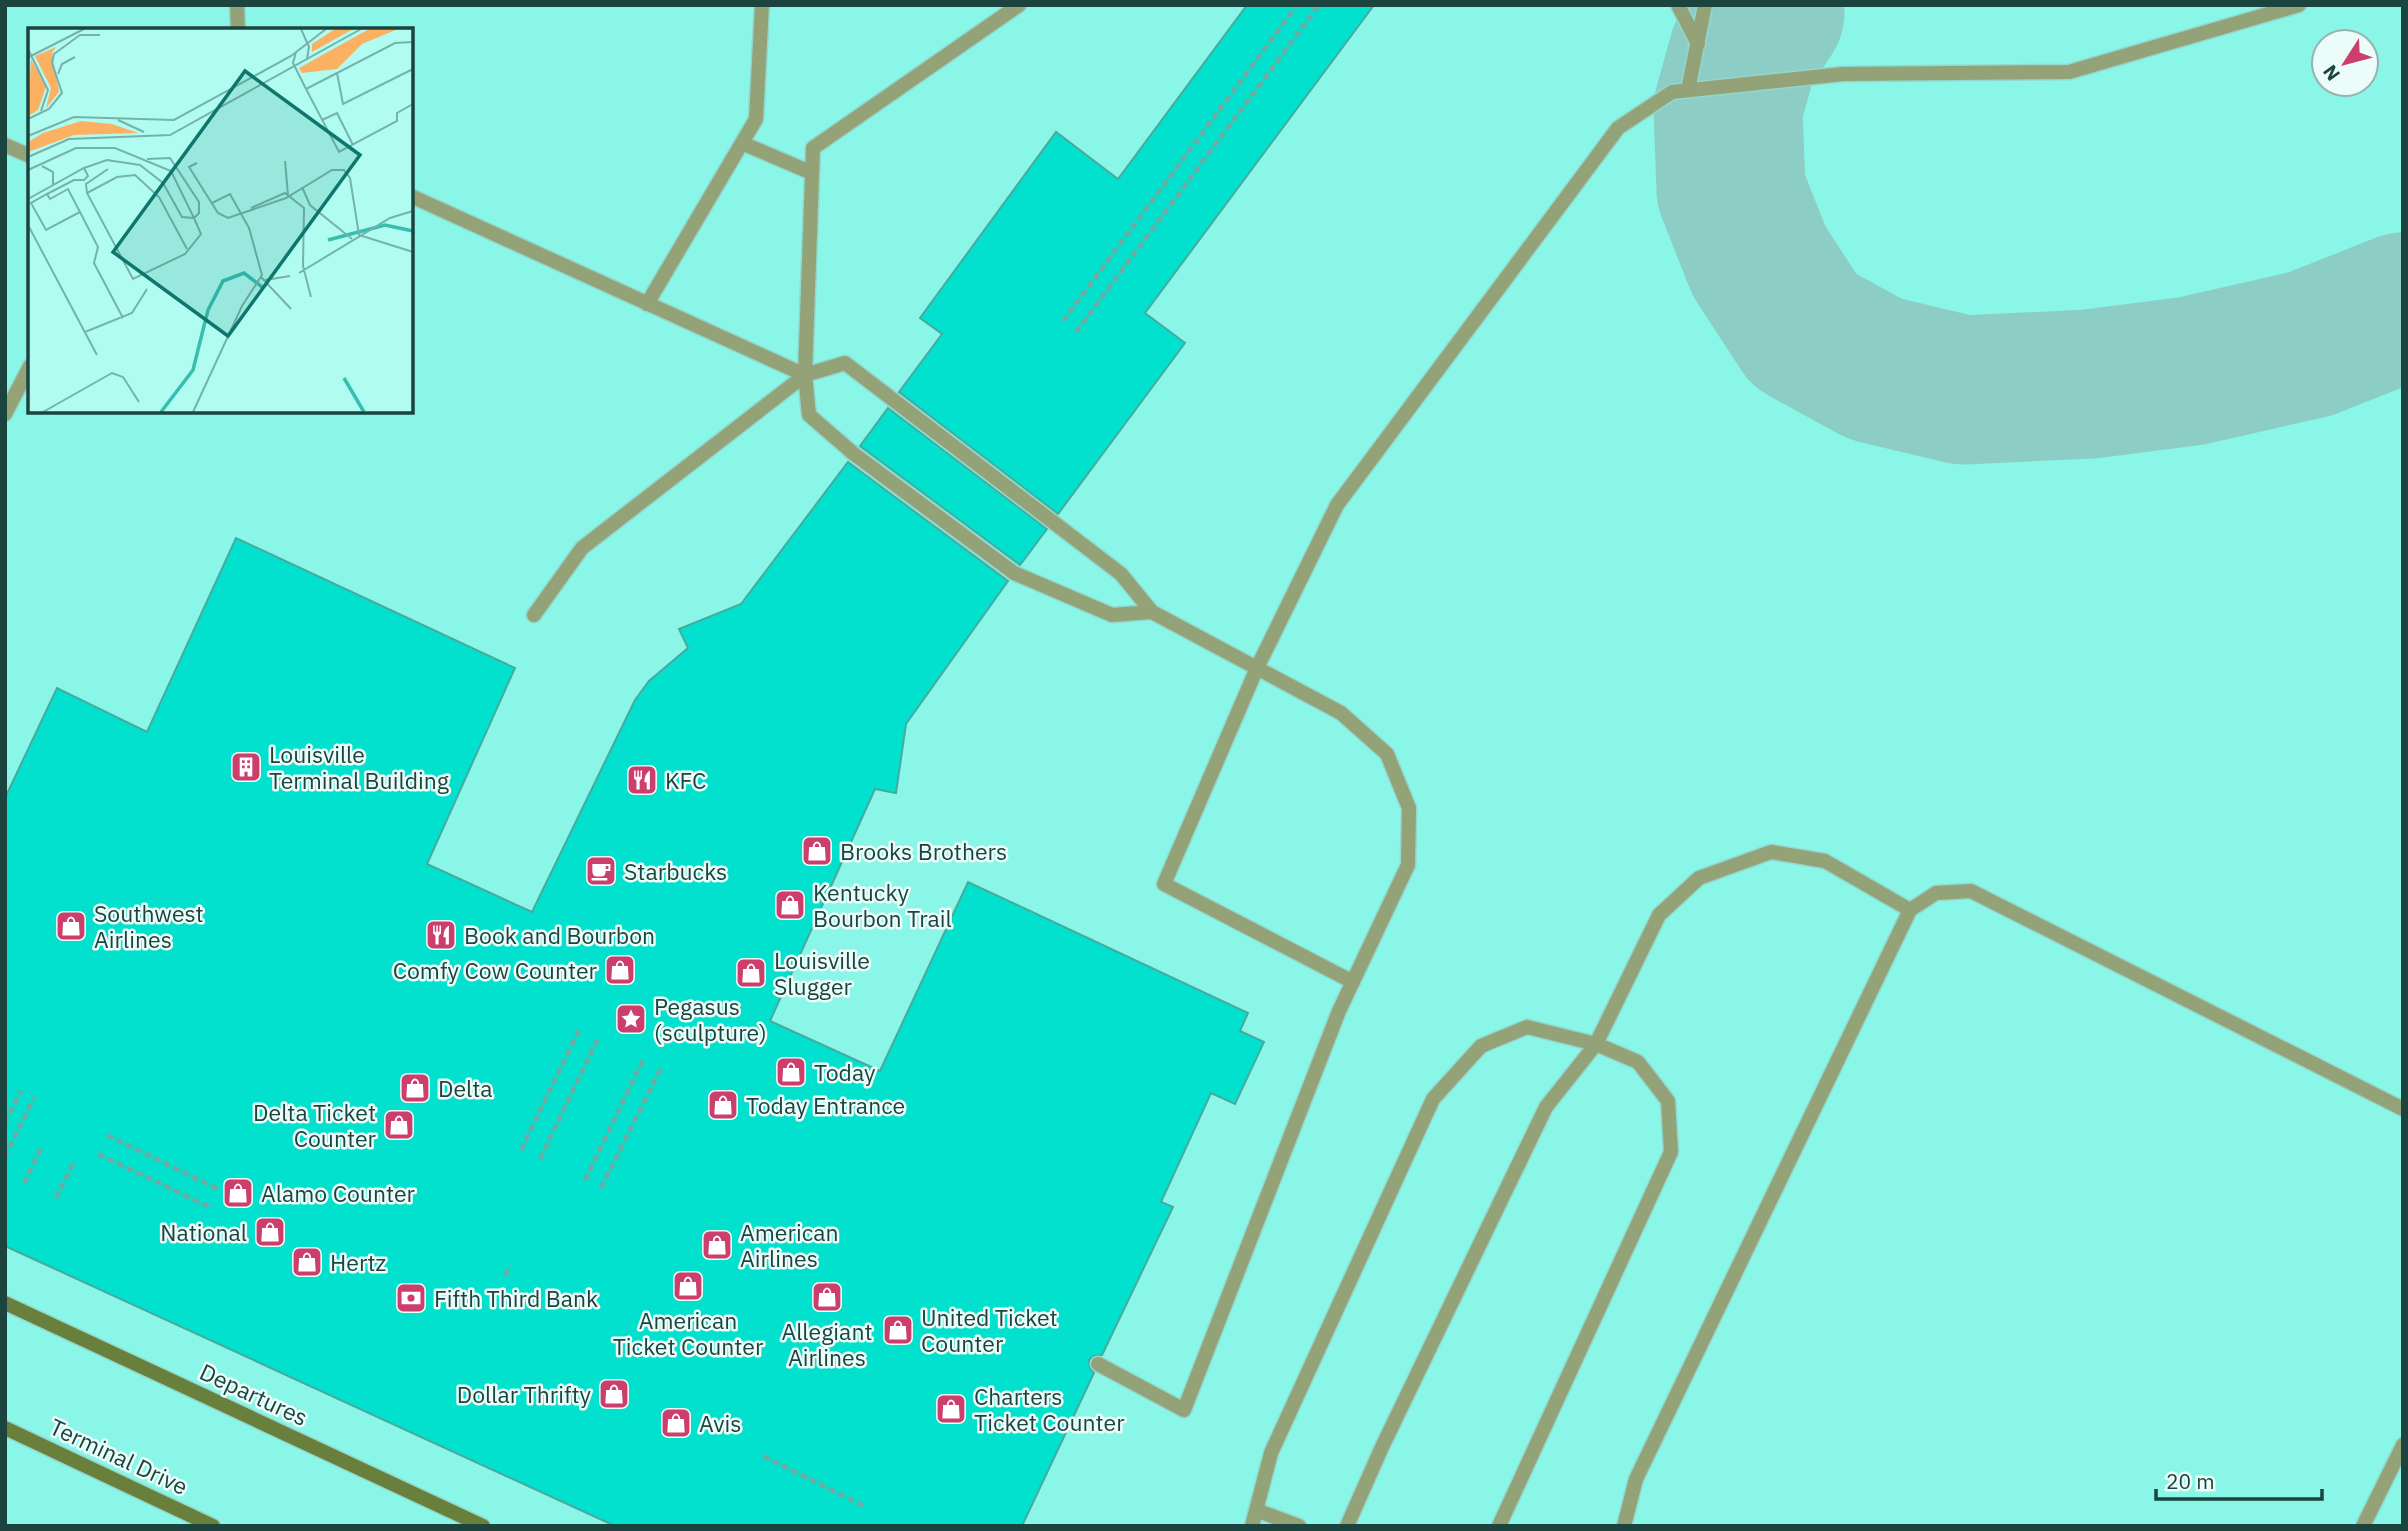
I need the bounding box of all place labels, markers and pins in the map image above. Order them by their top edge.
place label: Louisville Terminal Building [269,739,449,795]
building icon: Louisville Terminal Building [229,750,263,784]
restaurant icon: KFC [625,763,659,797]
place label: KFC [665,765,706,795]
shop icon: Brooks Brothers [800,834,834,868]
place label: Brooks Brothers [840,836,1007,866]
cafe icon: Starbucks [584,854,618,888]
place label: Starbucks [624,856,727,886]
place label: Kentucky Bourbon Trail [813,877,952,933]
shop icon: Kentucky Bourbon Trail [773,888,807,922]
place label: Southwest Airlines [94,898,204,954]
shop icon: Southwest Airlines [54,909,88,943]
restaurant icon: Book and Bourbon [424,918,458,952]
place label: Book and Bourbon [464,920,655,950]
place label: Louisville Slugger [774,945,870,1001]
shop icon: Comfy Cow Counter [603,953,637,987]
place label: Comfy Cow Counter [393,955,598,985]
shop icon: Louisville Slugger [734,956,768,990]
place label: Pegasus (sculpture) [654,991,767,1047]
place icon: Pegasus (sculpture) [614,1002,648,1036]
shop icon: Today [774,1055,808,1089]
place label: Today [814,1057,876,1087]
shop icon: Delta [398,1071,432,1105]
place label: Delta [438,1073,493,1103]
shop icon: Today Entrance [706,1088,740,1122]
place label: Today Entrance [746,1090,905,1120]
place label: Delta Ticket Counter [253,1097,377,1153]
shop icon: Delta Ticket Counter [382,1108,416,1142]
shop icon: Alamo Counter [221,1176,255,1210]
place label: Alamo Counter [261,1178,416,1208]
shop icon: National [253,1215,287,1249]
place label: National [160,1217,247,1247]
place label: American Airlines [740,1217,839,1273]
shop icon: American Airlines [700,1228,734,1262]
shop icon: Hertz [290,1245,324,1279]
place label: Hertz [330,1247,386,1277]
shop icon: American Ticket Counter [671,1269,705,1303]
shop icon: Allegiant Airlines [810,1280,844,1314]
bank icon: Fifth Third Bank [394,1281,428,1315]
place label: Fifth Third Bank [434,1283,598,1313]
place label: United Ticket Counter [921,1302,1058,1358]
place label: American Ticket Counter [613,1305,764,1361]
shop icon: United Ticket Counter [881,1313,915,1347]
place label: Allegiant Airlines [781,1316,873,1372]
shop icon: Dollar Thrifty [597,1377,631,1411]
place label: Dollar Thrifty [457,1379,592,1409]
place label: Charters Ticket Counter [974,1381,1125,1437]
shop icon: Charters Ticket Counter [934,1392,968,1426]
shop icon: Avis [659,1406,693,1440]
place label: Avis [699,1408,742,1438]

